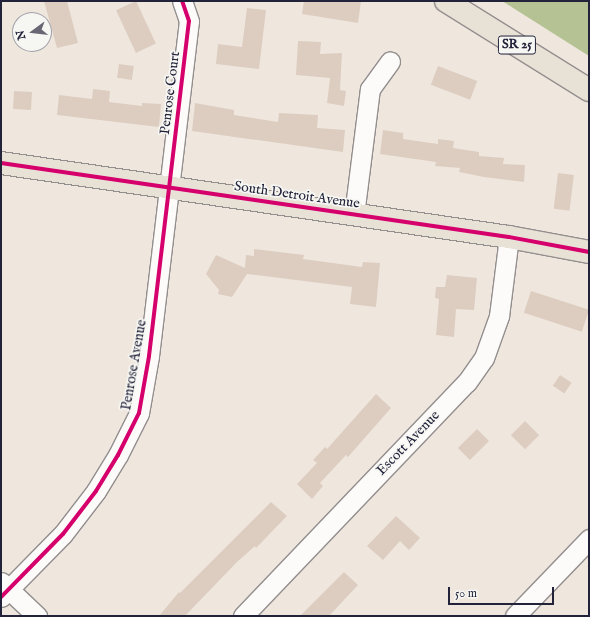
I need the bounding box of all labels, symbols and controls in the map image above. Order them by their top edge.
north arrow [12,12,52,52]
text: N [13,28,29,41]
road number: SR 25 [497,34,537,56]
street label: Penrose Court [157,50,183,136]
street label: South Detroit Avenue [233,178,361,212]
street label: Penrose Avenue [118,318,150,412]
street label: Escott Avenue [373,407,443,479]
scale bar [450,579,556,605]
text: 50 m [455,586,477,601]

